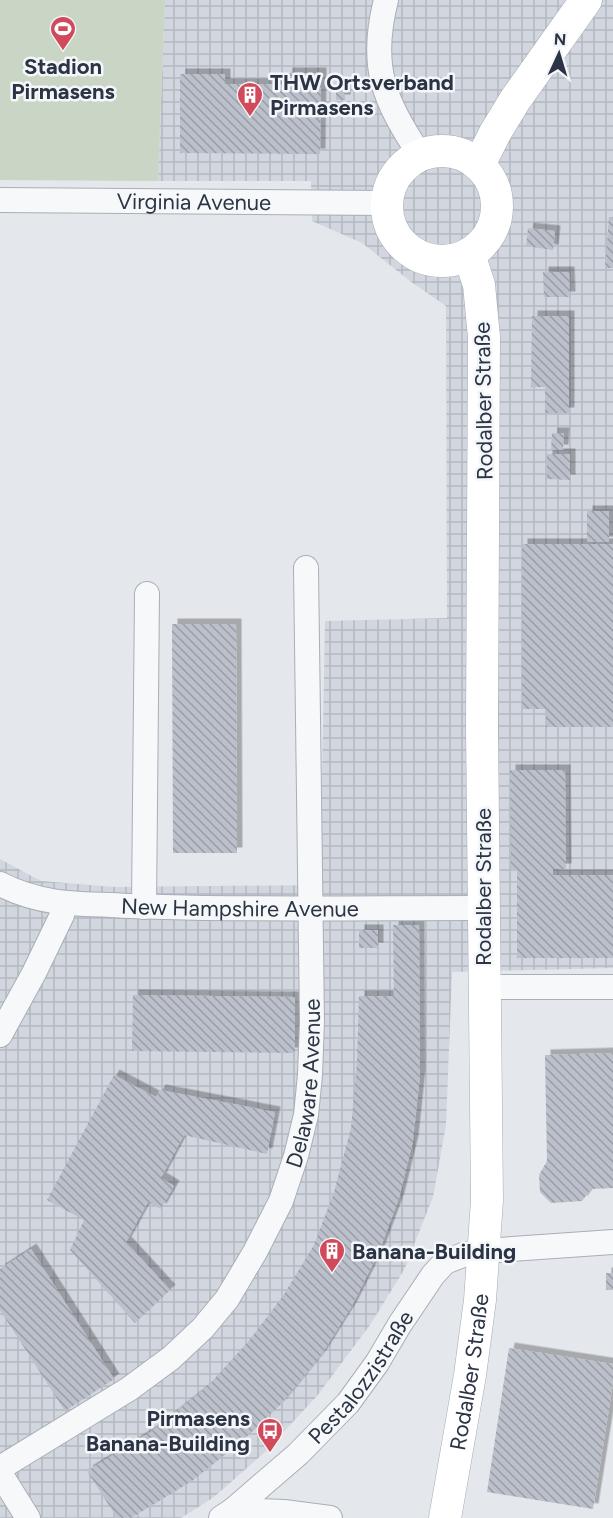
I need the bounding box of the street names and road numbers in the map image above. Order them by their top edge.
street label: Virginia Avenue [117,188,271,216]
street label: Rodalber Straße [469,322,498,480]
street label: Rodalber Straße [470,808,497,966]
street label: New Hampshire Avenue [120,893,359,922]
street label: Delaware Avenue [280,998,326,1171]
street label: Rodalber Straße [444,1293,494,1453]
street label: Pestalozzistraße [302,1305,419,1450]

